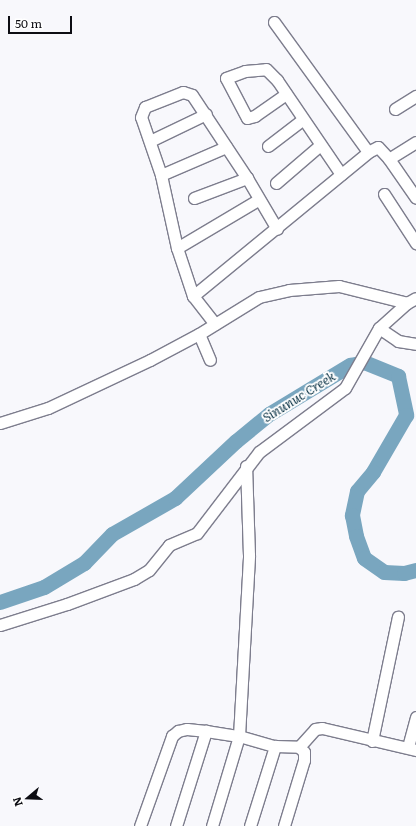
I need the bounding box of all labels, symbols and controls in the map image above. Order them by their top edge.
scale bar [10,8,74,34]
text: 50 m [15,14,42,32]
water label: Sinunuc Creek [260,369,338,425]
north arrow [8,778,48,818]
text: N [8,795,26,809]

